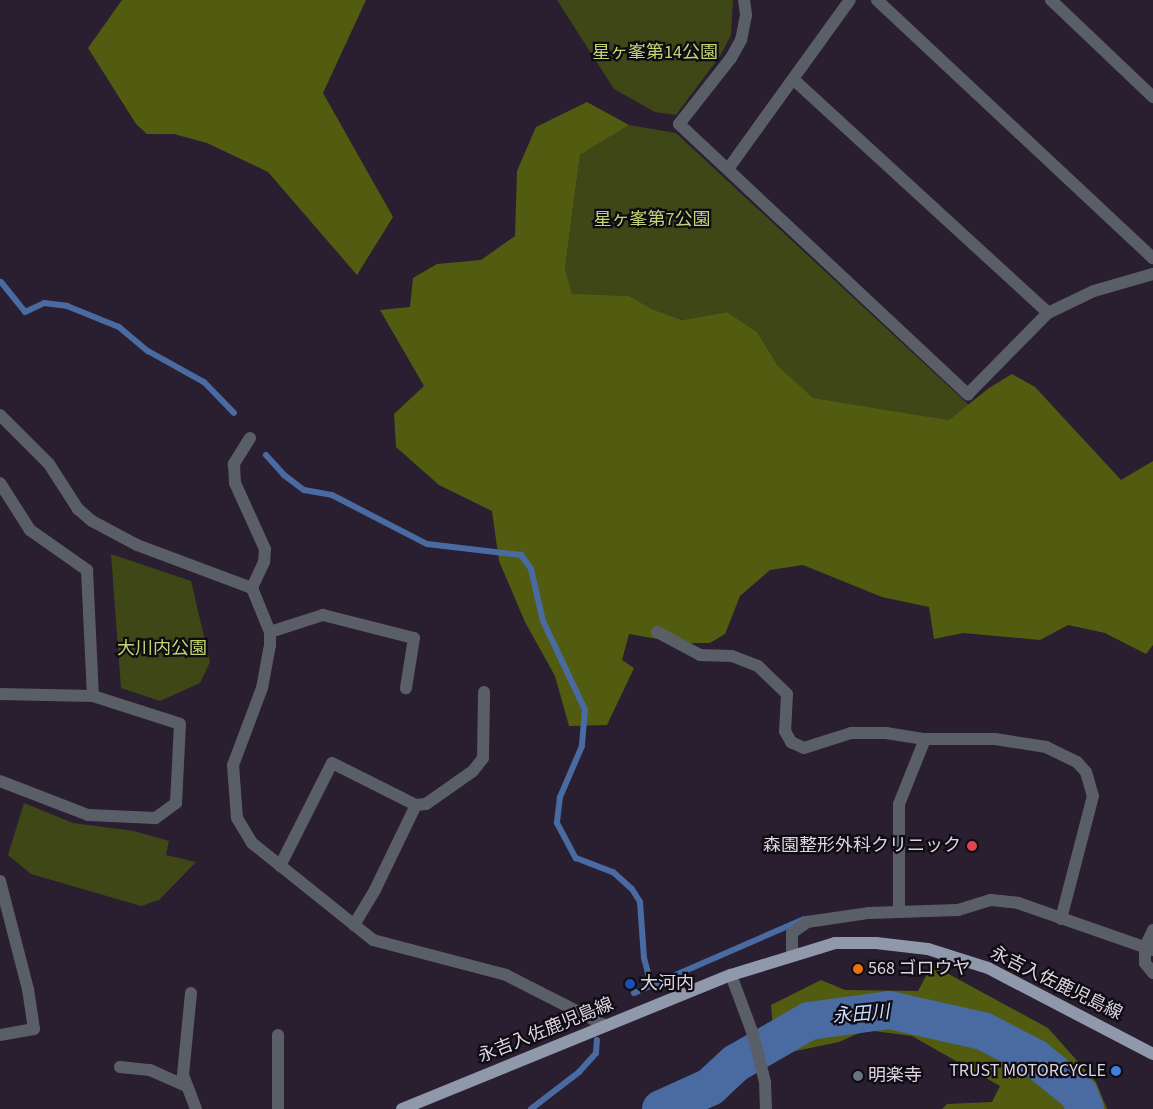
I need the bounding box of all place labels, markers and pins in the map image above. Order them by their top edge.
place label: 森園整形外科クリニック [763,835,961,857]
marker: 森園整形外科クリニック [965,839,979,853]
place label: 568 ゴロウヤ [868,958,970,980]
marker: 568 ゴロウヤ [852,963,864,975]
place label: 大河内 [640,973,694,995]
marker: 大河内 [624,978,636,990]
place label: TRUST MOTORCYCLE [949,1060,1106,1082]
place label: 明楽寺 [868,1065,922,1087]
marker: TRUST MOTORCYCLE [1110,1065,1122,1077]
marker: 明楽寺 [852,1070,864,1082]

